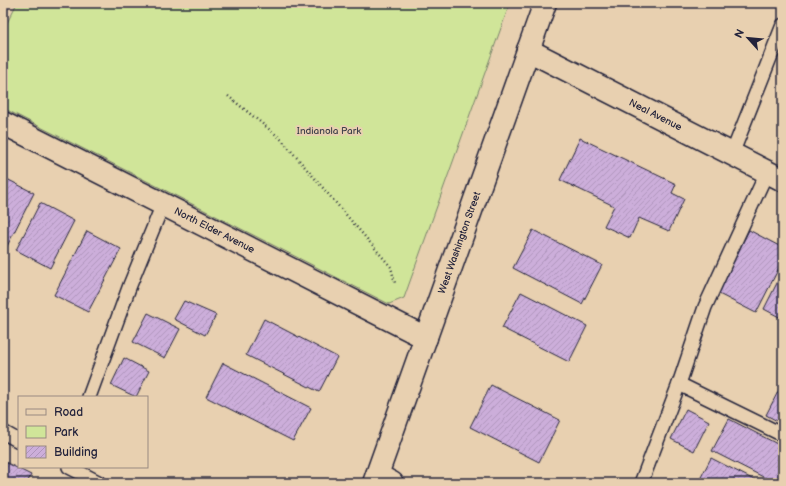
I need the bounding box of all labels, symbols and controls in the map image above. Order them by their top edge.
north arrow [728,18,768,58]
text: N [732,27,747,40]
street label: Neal Avenue [627,97,684,133]
park label: Indianola Park [297,125,361,137]
street label: West Washington Street [436,190,483,295]
street label: North Elder Avenue [172,205,257,256]
legend [18,396,148,468]
text: Road [54,405,83,420]
text: Park [54,425,78,440]
text: Building [54,445,98,460]

